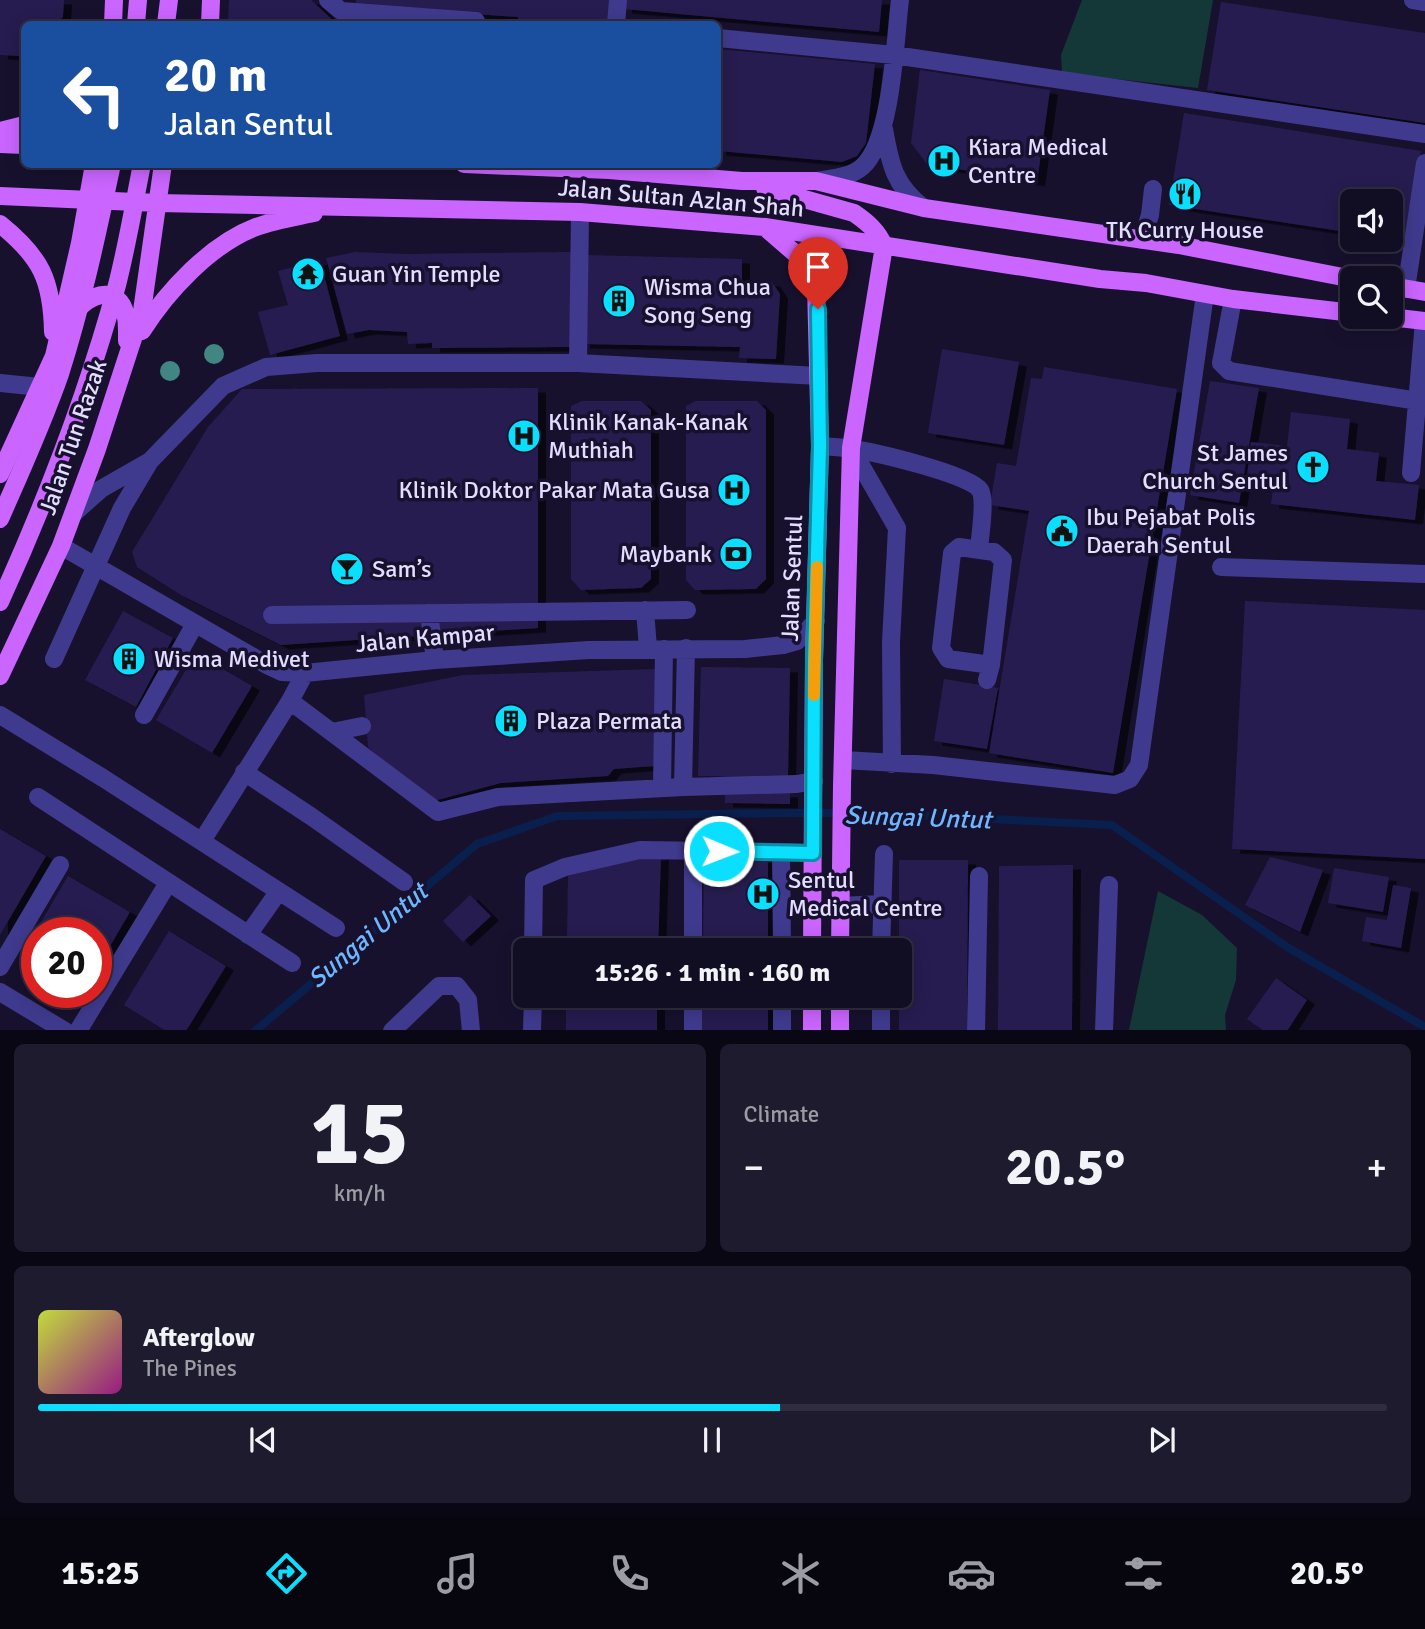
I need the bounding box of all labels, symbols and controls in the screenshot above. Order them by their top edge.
text: 20 m [164,45,267,105]
icon: left [49,49,140,140]
text: Jalan Sentul [164,105,333,144]
place label: Kiara Medical Centre [968,132,1108,190]
hospital icon: Kiara Medical Centre [925,142,963,180]
street label: Jalan Sultan Azlan Shah [557,172,805,224]
restaurant icon: TK Curry House [1166,175,1204,213]
map controls [1340,189,1403,329]
button: sound [1340,189,1403,252]
place label: TK Curry House [1106,215,1264,245]
pin [788,237,848,309]
icon: arrive [799,248,837,286]
temple icon: Guan Yin Temple [289,255,327,293]
place label: Guan Yin Temple [332,259,501,289]
button: search [1340,266,1403,329]
place label: Wisma Chua Song Seng [644,272,771,330]
building icon: Wisma Chua Song Seng [600,282,638,320]
street label: Jalan Tun Razak [32,355,114,519]
place label: Klinik Kanak-Kanak Muthiah [548,407,748,465]
hospital icon: Klinik Kanak-Kanak Muthiah [505,417,543,455]
place label: St James Church Sentul [1142,438,1288,496]
church icon: St James Church Sentul [1294,448,1332,486]
hospital icon: Klinik Doktor Pakar Mata Gusa [715,471,753,509]
place label: Klinik Doktor Pakar Mata Gusa [399,475,710,505]
place label: Ibu Pejabat Polis Daerah Sentul [1086,502,1256,560]
public building icon: Ibu Pejabat Polis Daerah Sentul [1043,512,1081,550]
street label: Jalan Sentul [775,514,809,642]
bank icon: Maybank [717,535,755,573]
place label: Maybank [620,539,712,569]
bar icon: Sam’s [328,550,366,588]
place label: Sam’s [372,554,432,584]
street label: Jalan Kampar [354,617,496,659]
building icon: Wisma Medivet [110,640,148,678]
place label: Wisma Medivet [154,644,309,674]
building icon: Plaza Permata [492,702,530,740]
place label: Plaza Permata [536,706,682,736]
water label: Sungai Untut [844,799,995,837]
position arrow [682,814,756,888]
place label: Sentul Medical Centre [788,865,943,923]
water label: Sungai Untut [302,875,437,995]
hospital icon: Sentul Medical Centre [744,875,782,913]
speed limit sign: 20 [21,917,112,1008]
text: 15:26 · 1 min · 160 m [595,957,830,989]
text: 15 [311,1077,409,1190]
text: Climate [744,1100,819,1129]
text: 20.5° [1005,1135,1125,1199]
text: − [744,1144,764,1191]
text: + [1366,1144,1387,1191]
text: km/h [334,1179,386,1208]
text: Afterglow [143,1322,255,1354]
text: The Pines [143,1354,237,1383]
icon: previous [244,1421,282,1459]
icon: pause [693,1421,731,1459]
icon: next [1143,1421,1181,1459]
icon: directions [262,1549,311,1598]
icon: music [433,1549,482,1598]
icon: phone [605,1549,654,1598]
icon: climate [776,1549,825,1598]
icon: car [947,1549,996,1598]
icon: filters [1119,1549,1168,1598]
text: 15:25 [61,1554,140,1593]
text: 20.5° [1290,1554,1364,1593]

